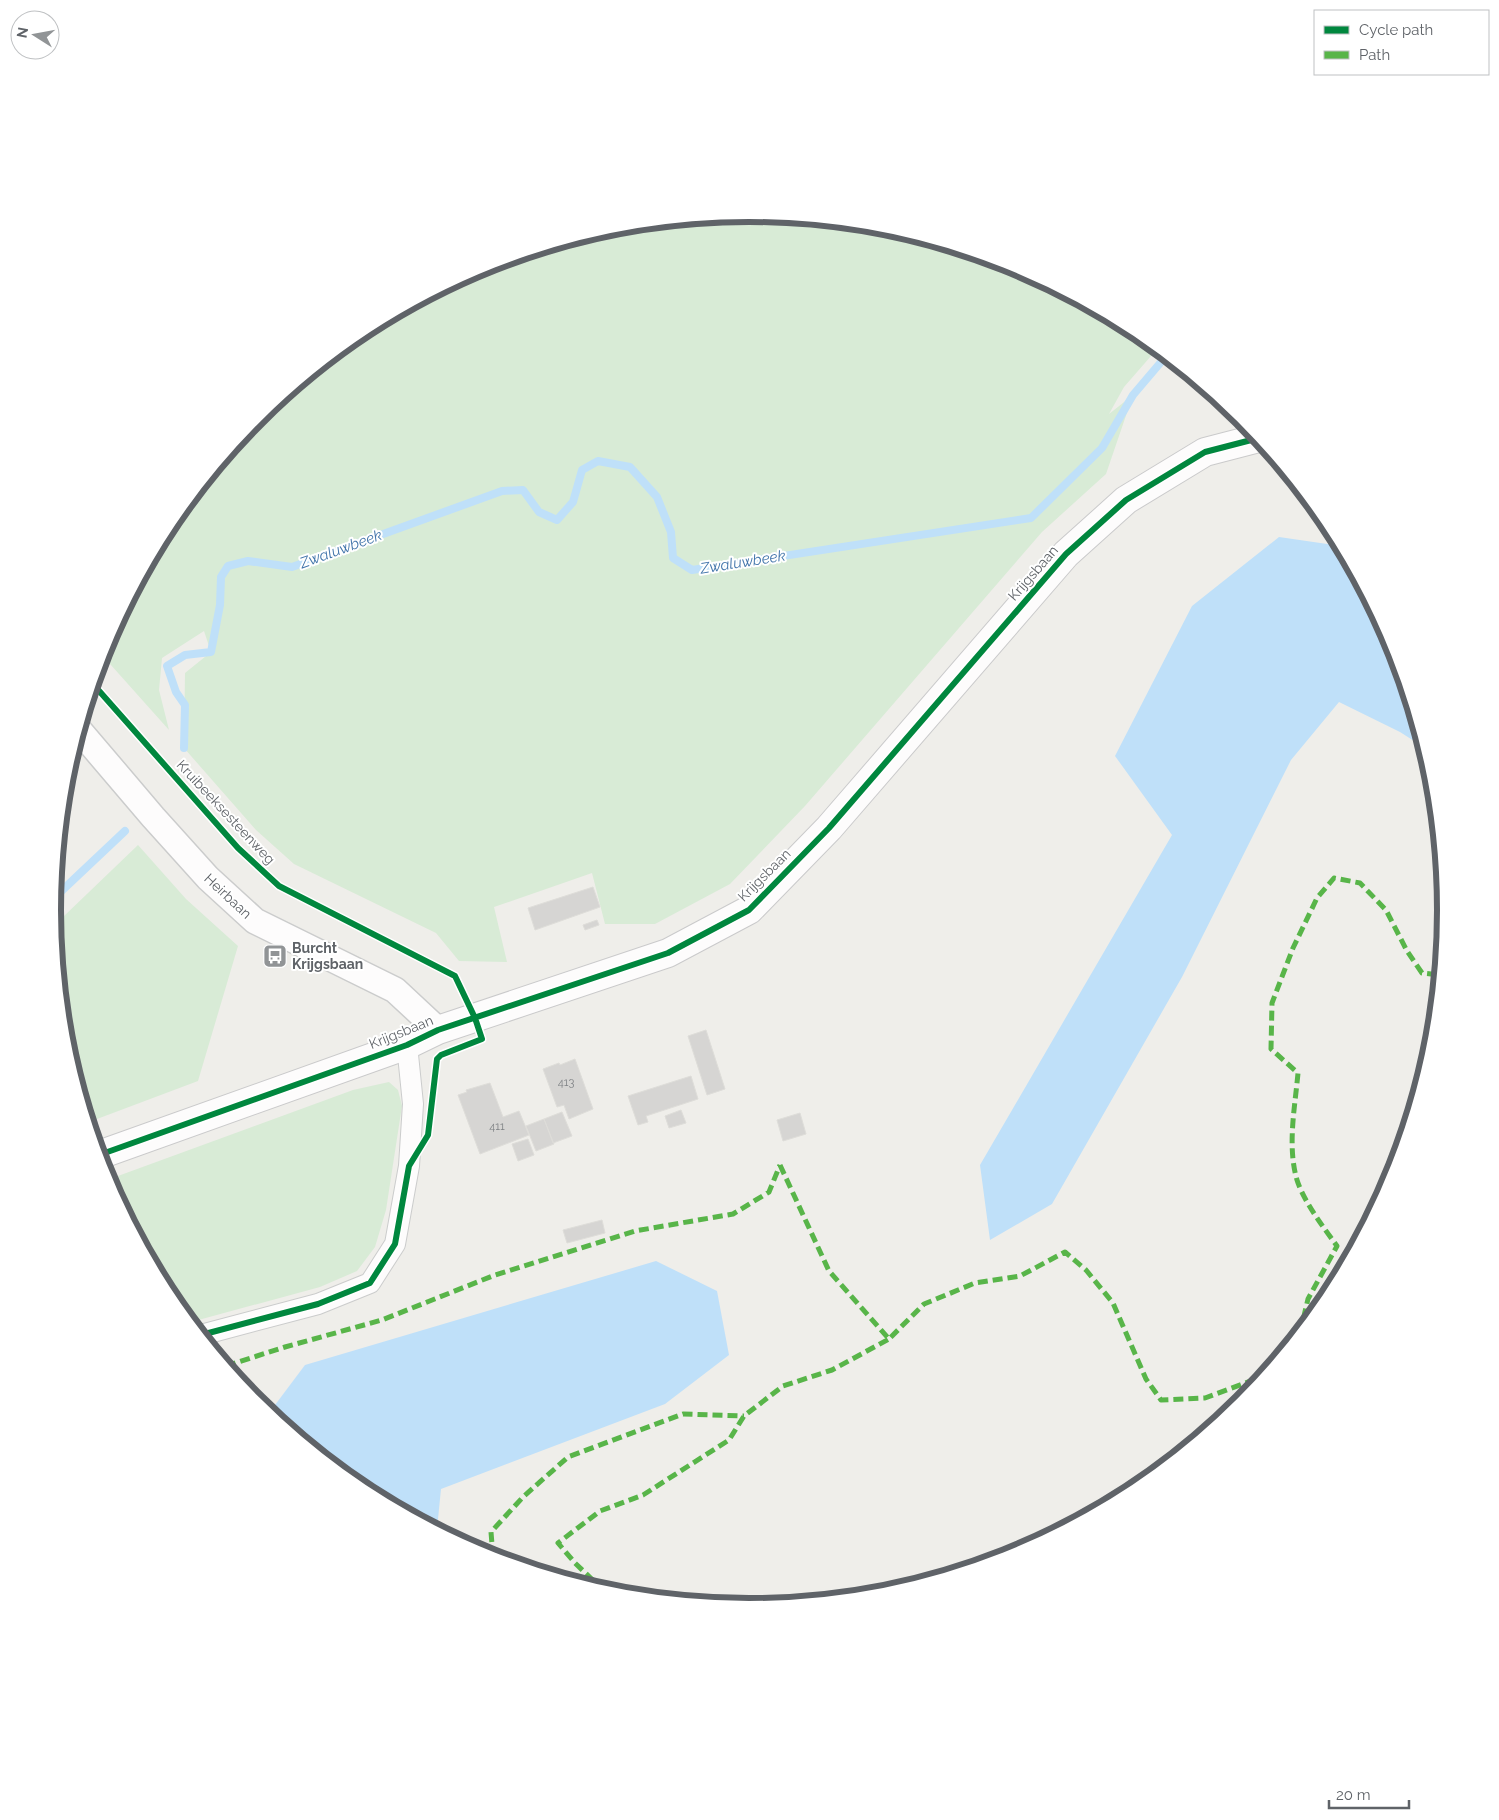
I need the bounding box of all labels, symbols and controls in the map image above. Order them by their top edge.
north arrow [10,10,60,60]
legend [1314,10,1489,75]
text: Cycle path [1359,21,1433,39]
text: N [13,26,31,39]
text: Path [1359,46,1390,64]
water label: Zwaluwbeek [297,526,384,572]
street label: Krijgsbaan [1005,542,1061,604]
water label: Zwaluwbeek [698,546,787,578]
street label: Kruibeeksesteenweg [174,757,278,867]
street label: Krijgsbaan [734,845,794,905]
street label: Heirbaan [201,870,255,922]
place label: Burcht Krijgsbaan [292,940,363,972]
bus stop icon: Burcht Krijgsbaan [262,943,288,969]
street label: Krijgsbaan [367,1012,435,1052]
house number: 413 [558,1076,574,1089]
house number: 411 [489,1120,505,1133]
scale bar [1329,1778,1409,1810]
text: 20 m [1336,1786,1371,1804]

